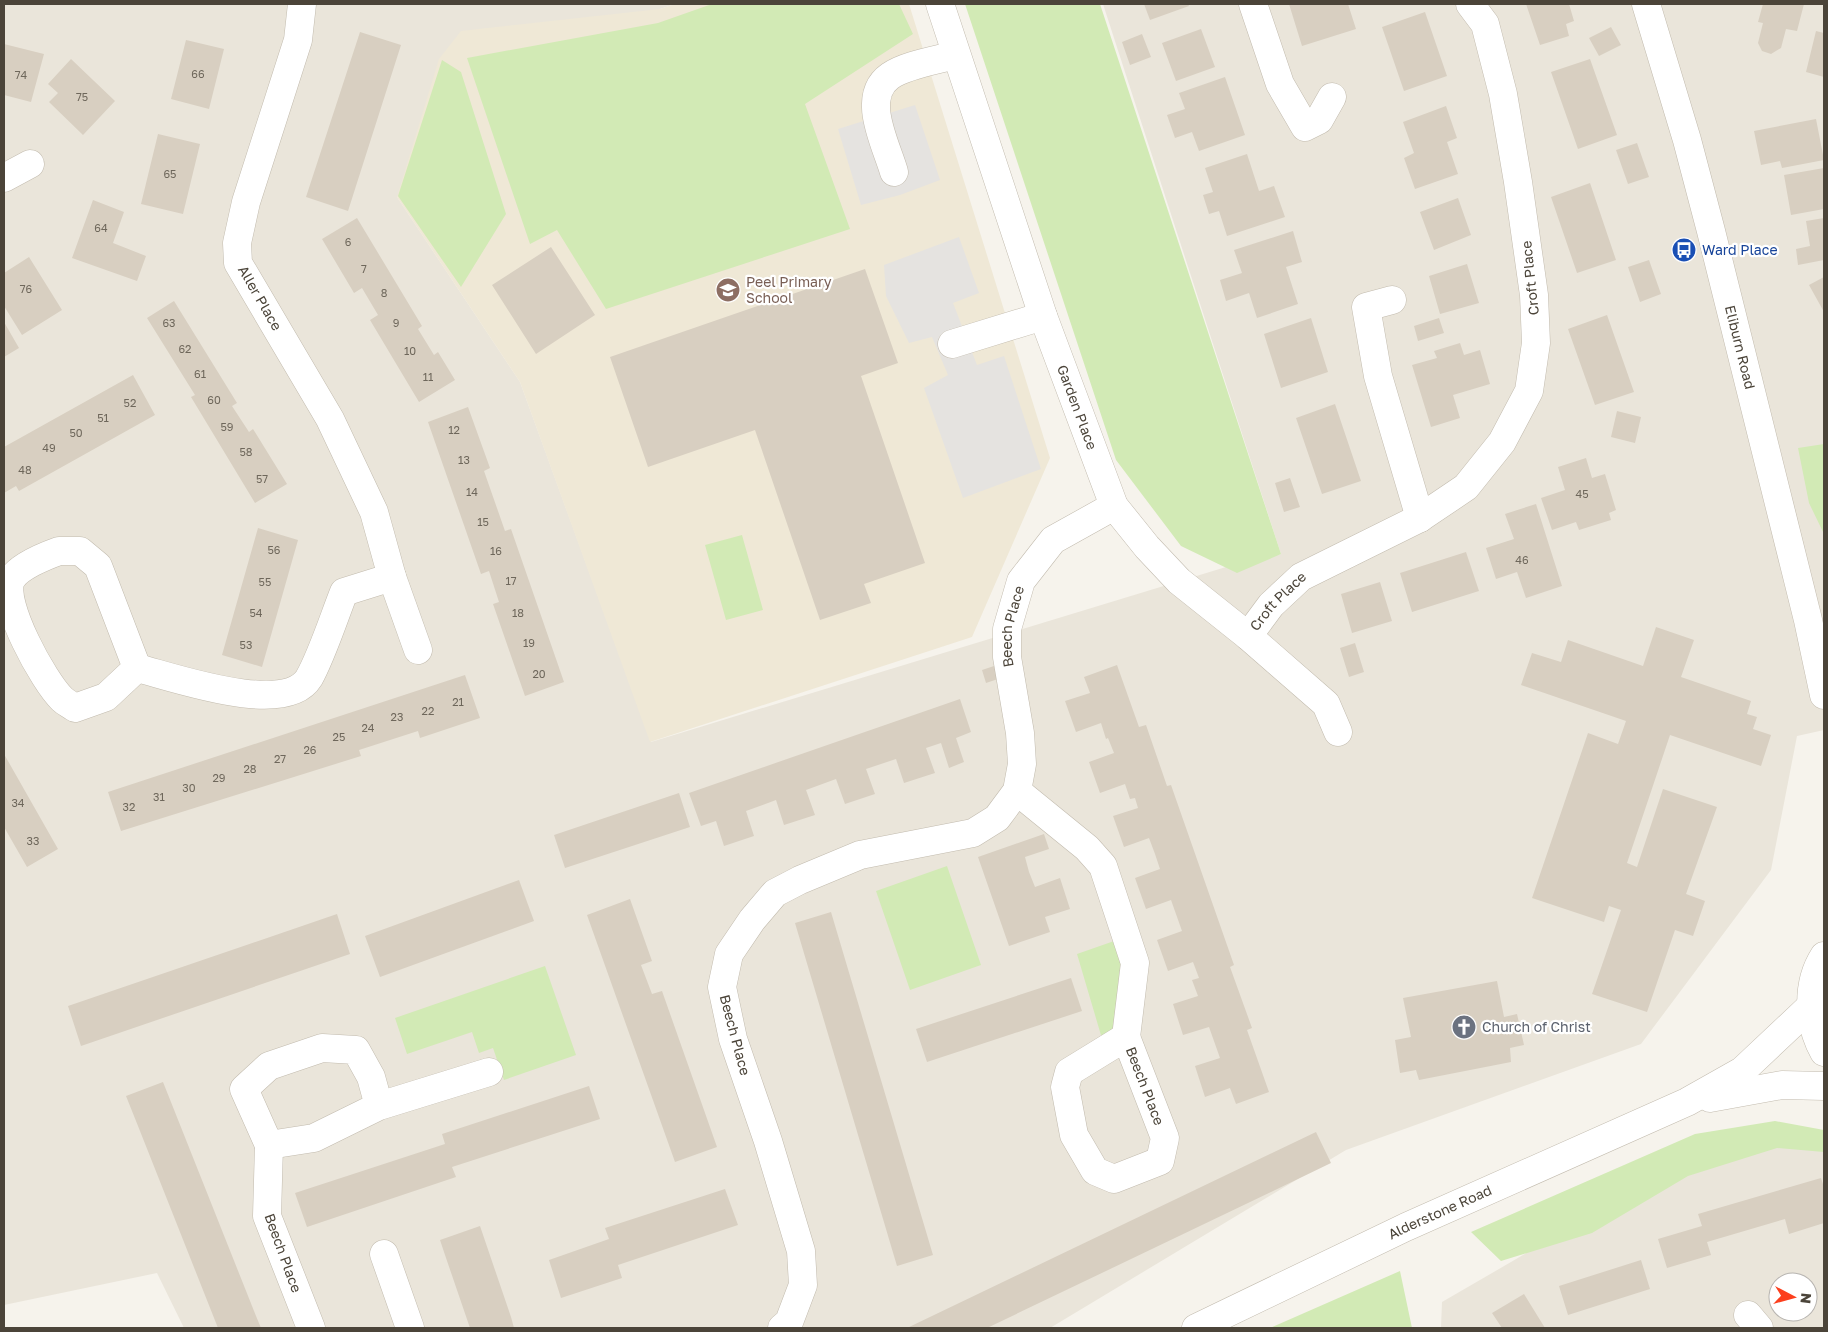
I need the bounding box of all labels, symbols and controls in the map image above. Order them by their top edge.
house number: 66 [191,67,205,80]
house number: 74 [15,68,28,81]
house number: 75 [76,90,88,103]
house number: 65 [163,167,177,180]
house number: 64 [94,221,108,234]
house number: 6 [345,235,352,248]
bus stop icon: Ward Place [1671,237,1697,263]
street label: Croft Place [1517,240,1542,316]
place label: Ward Place [1702,241,1778,258]
street label: Aller Place [235,262,286,333]
house number: 7 [361,262,367,275]
place label: Peel Primary School [746,273,832,306]
school or university icon: Peel Primary School [715,277,741,303]
house number: 76 [20,282,33,295]
house number: 8 [381,286,388,299]
street label: Eliburn Road [1722,303,1759,391]
house number: 63 [162,316,176,329]
house number: 9 [393,316,399,329]
house number: 62 [178,342,192,355]
house number: 10 [404,344,416,357]
street label: Garden Place [1054,362,1101,452]
house number: 61 [194,367,206,380]
house number: 11 [423,370,433,383]
house number: 60 [207,393,221,406]
house number: 52 [124,396,136,409]
house number: 51 [97,411,109,424]
house number: 59 [220,420,234,433]
house number: 12 [448,423,460,436]
house number: 50 [69,426,83,439]
house number: 49 [42,441,56,454]
house number: 58 [239,445,253,458]
house number: 13 [458,453,470,466]
house number: 48 [18,463,32,476]
house number: 57 [256,472,268,485]
house number: 14 [466,485,478,498]
house number: 45 [1575,487,1589,500]
house number: 15 [477,515,489,528]
house number: 56 [267,543,281,556]
house number: 16 [490,544,502,557]
house number: 46 [1515,553,1529,566]
street label: Croft Place [1246,568,1309,634]
house number: 17 [505,574,517,587]
house number: 55 [259,575,271,588]
street label: Beech Place [998,584,1027,668]
house number: 54 [249,606,263,619]
house number: 18 [512,606,524,619]
house number: 19 [523,636,535,649]
house number: 53 [240,638,252,651]
house number: 20 [532,667,546,680]
house number: 21 [452,695,464,708]
house number: 22 [422,704,434,717]
house number: 23 [391,710,403,723]
house number: 24 [361,721,375,734]
house number: 25 [333,730,345,743]
house number: 26 [303,743,317,756]
house number: 27 [274,752,286,765]
house number: 28 [243,762,257,775]
house number: 29 [212,771,226,784]
house number: 30 [182,781,196,794]
house number: 31 [153,790,165,803]
house number: 34 [11,796,25,809]
house number: 32 [123,800,135,813]
house number: 33 [27,834,39,847]
street label: Beech Place [717,993,754,1077]
church icon: Church of Christ [1451,1014,1477,1040]
place label: Church of Christ [1482,1018,1591,1035]
street label: Beech Place [1123,1044,1168,1127]
street label: Alderstone Road [1385,1181,1494,1242]
street label: Beech Place [261,1211,306,1295]
north arrow [1768,1272,1818,1322]
text: N [1797,1292,1815,1305]

